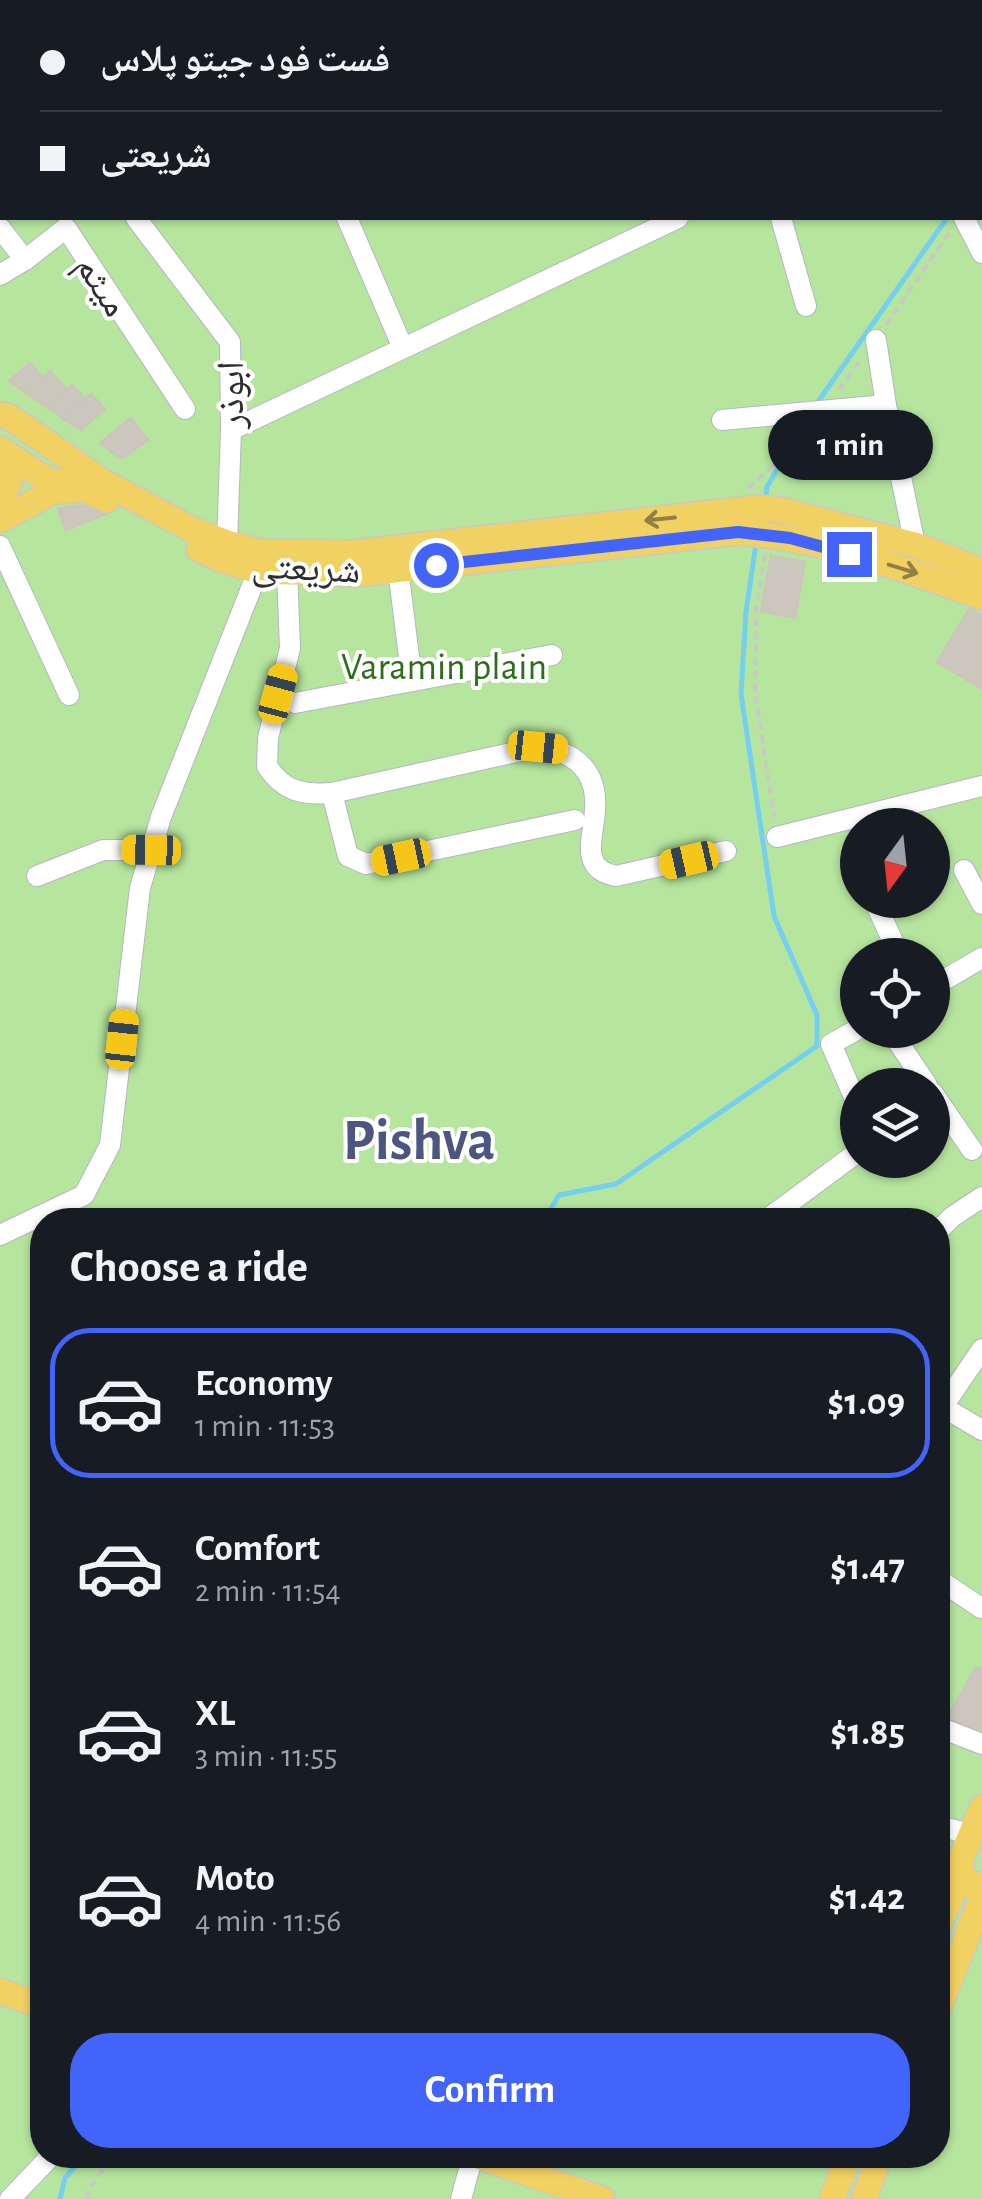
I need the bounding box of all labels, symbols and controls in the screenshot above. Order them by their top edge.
text: فست فود جیتو پلاس [100,41,390,79]
text: شریعتی [100,137,212,175]
street label: میثم [64,249,135,326]
street label: ابوذر [213,361,251,430]
callout: 1 min [766,409,932,479]
text: 1 min [817,429,884,461]
one-way arrow [645,510,677,529]
route end [827,532,872,577]
route start [414,543,459,588]
street label: شریعتی [250,547,361,593]
one-way arrow [886,562,918,580]
park label: Varamin plain [341,649,547,687]
car [256,661,300,727]
car [507,729,569,765]
north arrow [840,808,950,918]
map controls [840,808,950,1178]
car [121,834,181,866]
car [369,836,433,878]
car [656,839,722,881]
button: locate [840,938,950,1048]
car [104,1008,140,1070]
button: layers [840,1068,950,1178]
district label: Pishva [343,1113,495,1171]
text: Choose a ride [70,1245,308,1290]
icon: car [75,1358,165,1448]
text: Economy [195,1365,333,1403]
text: $1.09 [827,1384,905,1422]
text: 1 min · 11:53 [195,1410,335,1442]
icon: car [75,1523,165,1613]
text: Comfort [195,1530,320,1568]
text: $1.47 [830,1549,905,1587]
text: 2 min · 11:54 [195,1575,341,1607]
icon: car [75,1688,165,1778]
text: XL [195,1695,235,1733]
text: $1.85 [830,1714,905,1752]
text: 3 min · 11:55 [195,1740,337,1772]
icon: car [75,1853,165,1943]
text: Moto [195,1860,275,1898]
text: $1.42 [829,1879,905,1917]
text: 4 min · 11:56 [195,1905,341,1937]
button: Confirm [70,2033,910,2148]

